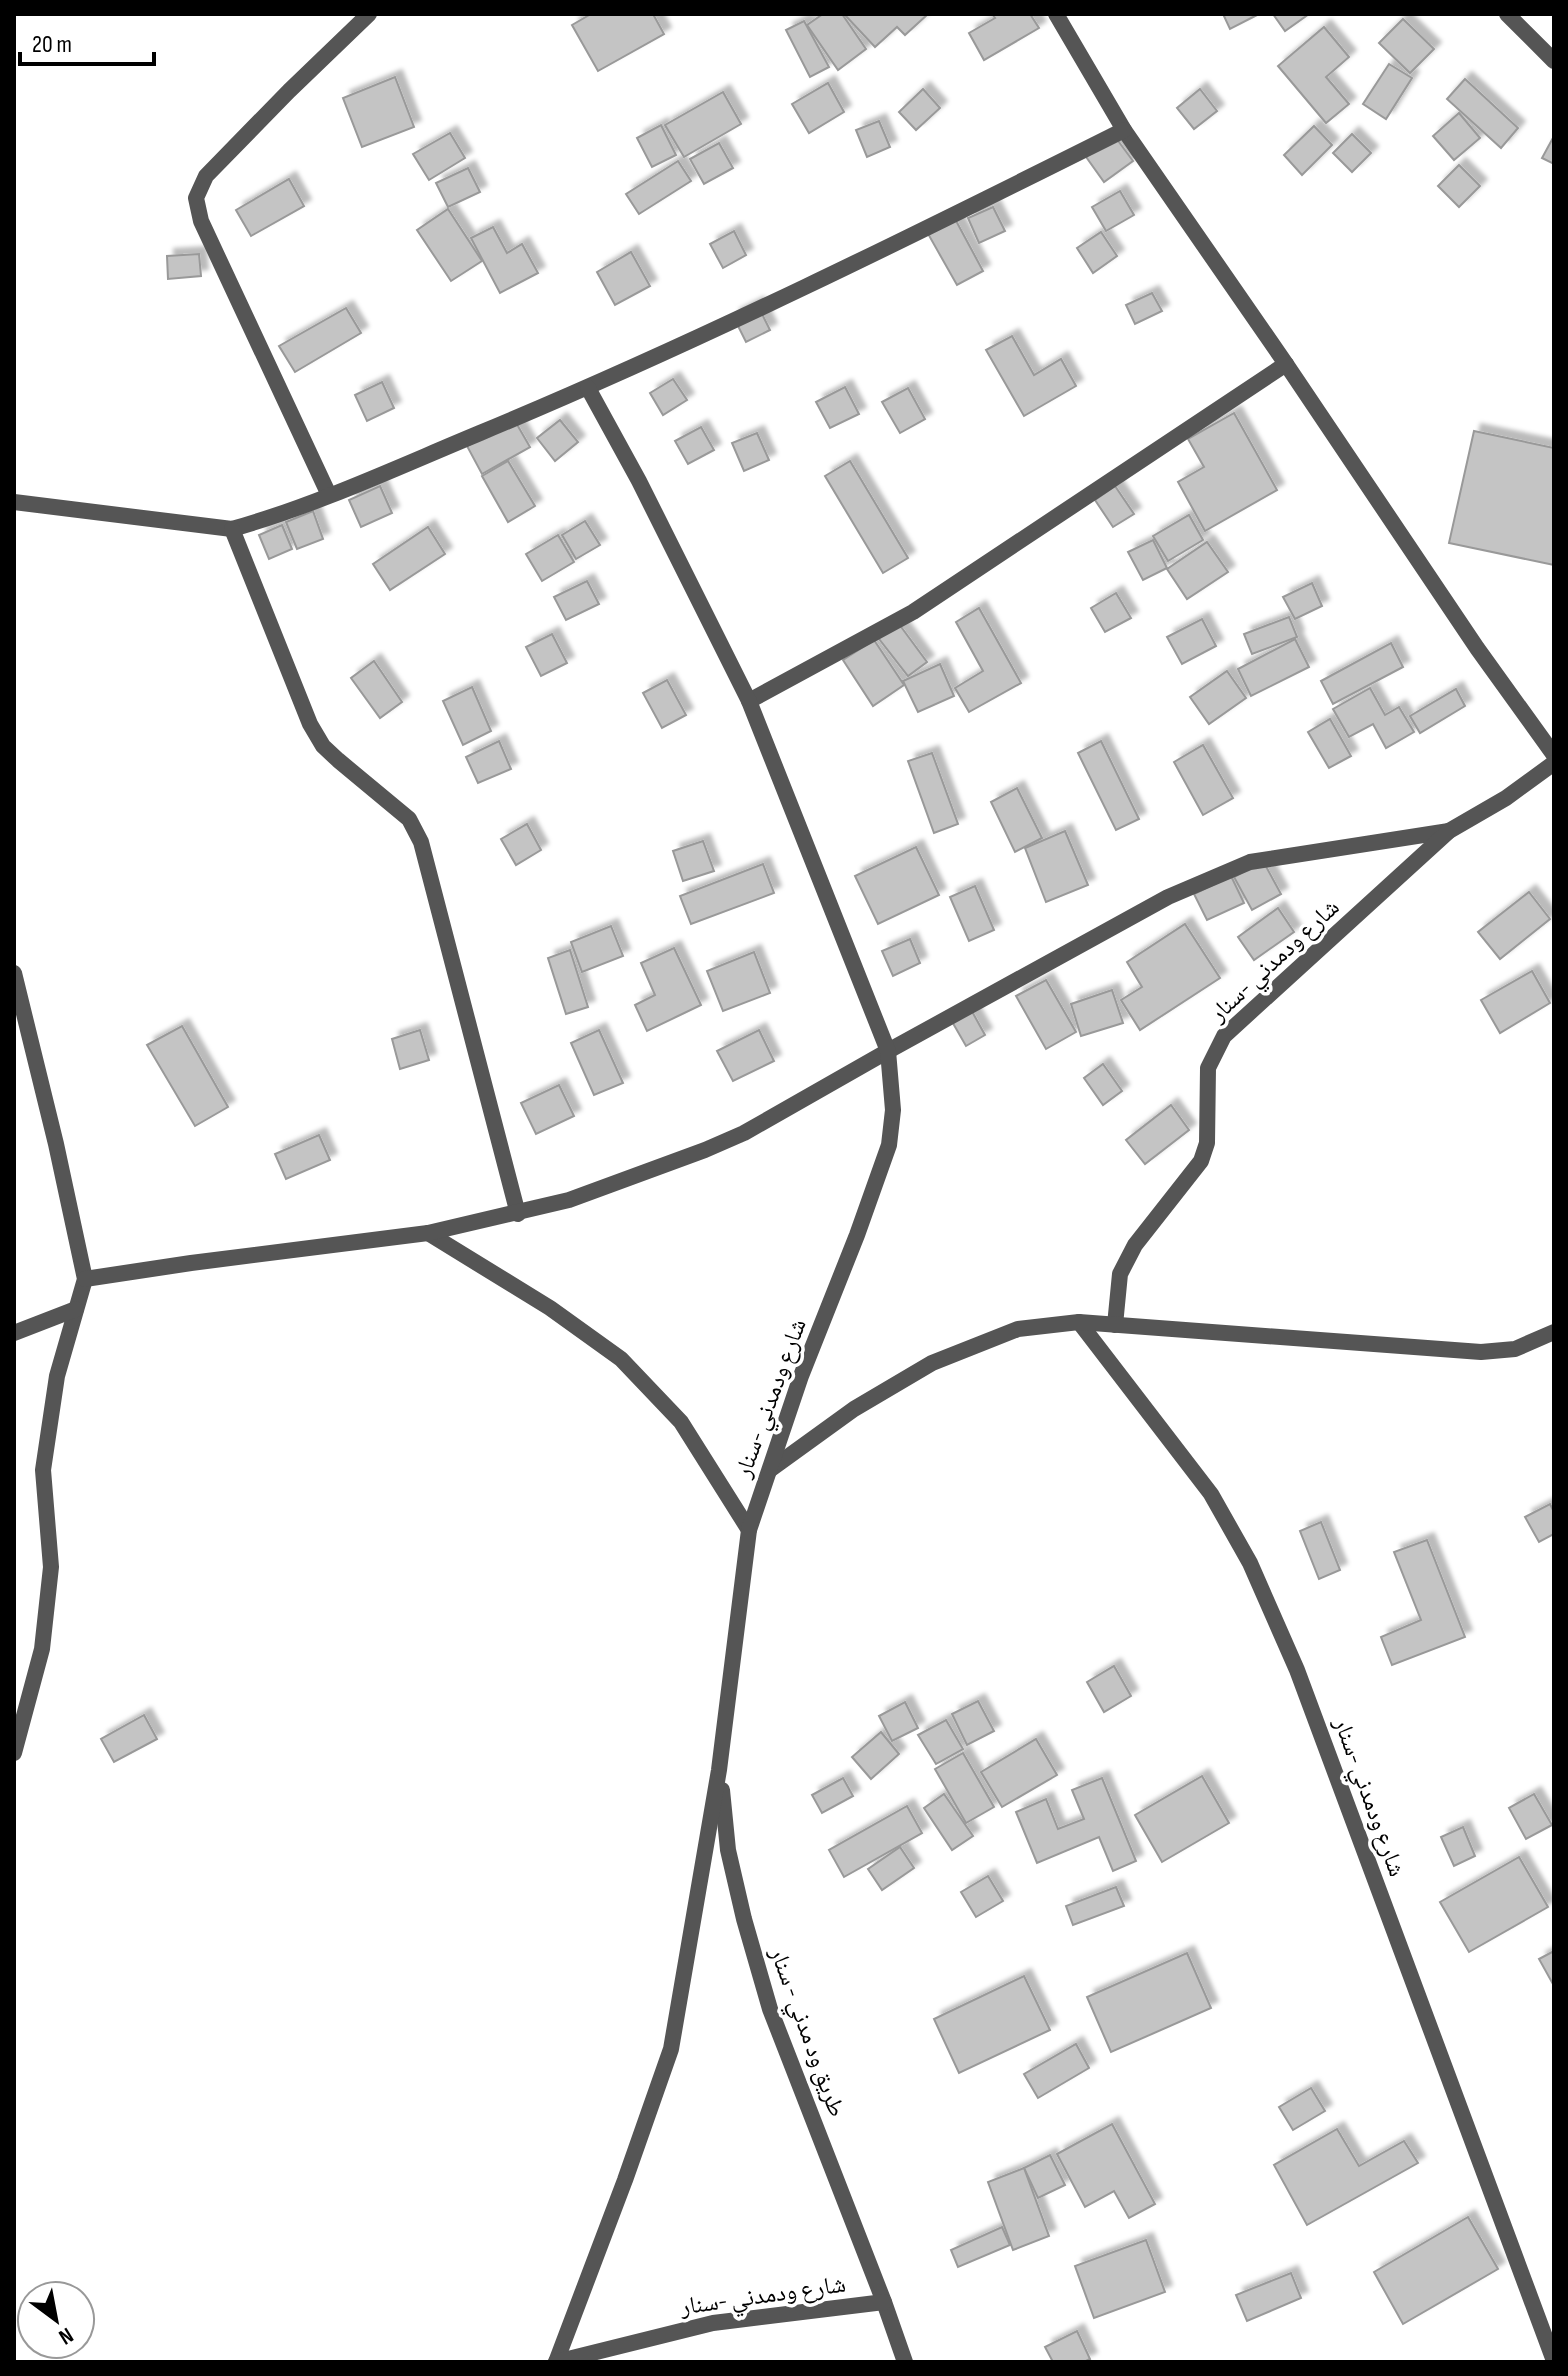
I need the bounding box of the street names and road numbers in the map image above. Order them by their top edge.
street label: شارع ودمدني -سنار [1203,893,1348,1032]
street label: شارع ودمدني -سنار [728,1315,816,1484]
street label: شارع ودمدني -سنار [1323,1713,1412,1882]
street label: طريق ود مدني - سنار [759,1943,852,2122]
street label: شارع ودمدني -سنار [677,2270,848,2326]

